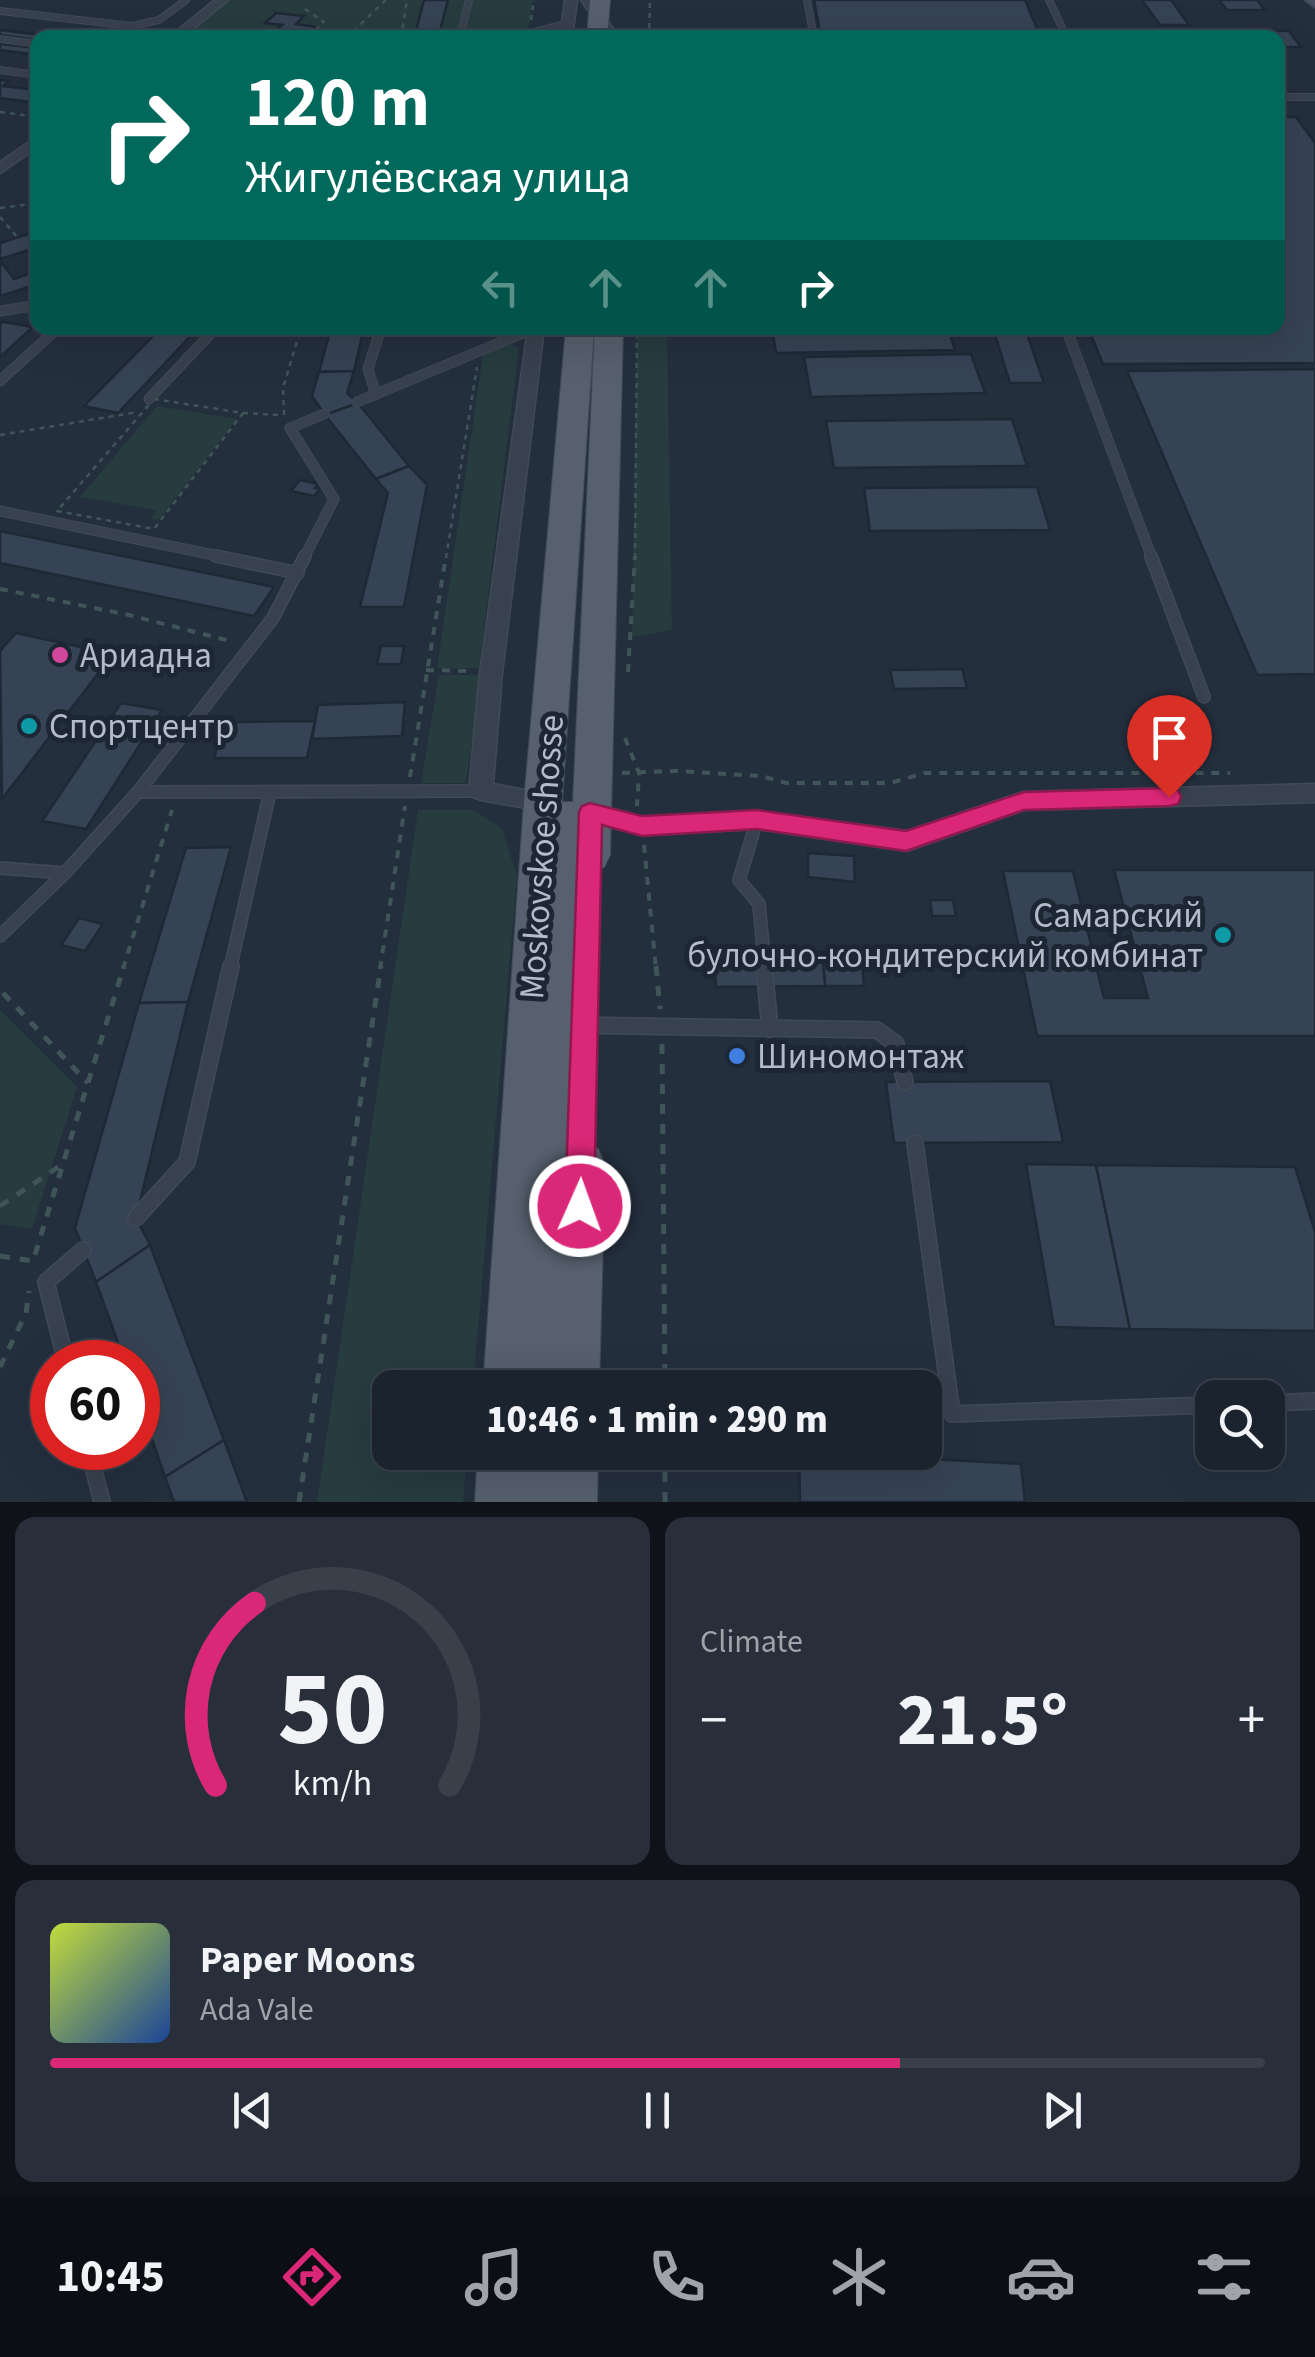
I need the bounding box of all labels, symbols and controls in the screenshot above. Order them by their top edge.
text: 120 m [245,53,430,153]
icon: right [80,70,210,200]
text: Жигулёвская улица [245,146,631,210]
icon: left [473,260,528,315]
icon: ahead [578,260,633,315]
icon: ahead [683,260,738,315]
icon: right [788,260,843,315]
place label: Ариадна [80,631,212,681]
marker: Ариадна [49,644,71,666]
pin [1127,695,1212,798]
place label: Спортцентр [49,702,234,752]
icon: arrive [1142,710,1197,765]
street label: Moskovskoe shosse [507,713,577,1001]
marker: Спортцентр [18,715,40,737]
place label: Самарский булочно-кондитерский комбинат [687,891,1203,981]
marker: Самарский булочно-кондитерский комбинат [1212,924,1234,946]
place label: Шиномонтаж [757,1032,964,1082]
marker: Шиномонтаж [726,1045,748,1067]
position arrow [528,1154,632,1258]
speed limit sign: 60 [30,1340,160,1470]
map controls [1195,1380,1285,1470]
button: search [1195,1380,1285,1470]
text: 10:46 · 1 min · 290 m [486,1393,828,1447]
text: Climate [700,1619,803,1665]
text: 50 [278,1637,387,1785]
text: 21.5° [897,1667,1068,1774]
text: − [700,1682,727,1760]
text: + [1238,1682,1265,1760]
text: km/h [293,1758,372,1809]
text: Paper Moons [200,1933,415,1987]
text: Ada Vale [200,1987,314,2033]
icon: previous [225,2083,280,2138]
icon: pause [630,2083,685,2138]
icon: next [1035,2083,1090,2138]
icon: directions [277,2242,347,2312]
icon: music [459,2242,529,2312]
icon: phone [642,2242,712,2312]
icon: climate [824,2242,894,2312]
icon: car [1006,2242,1076,2312]
icon: filters [1189,2242,1259,2312]
text: 10:45 [56,2245,165,2309]

